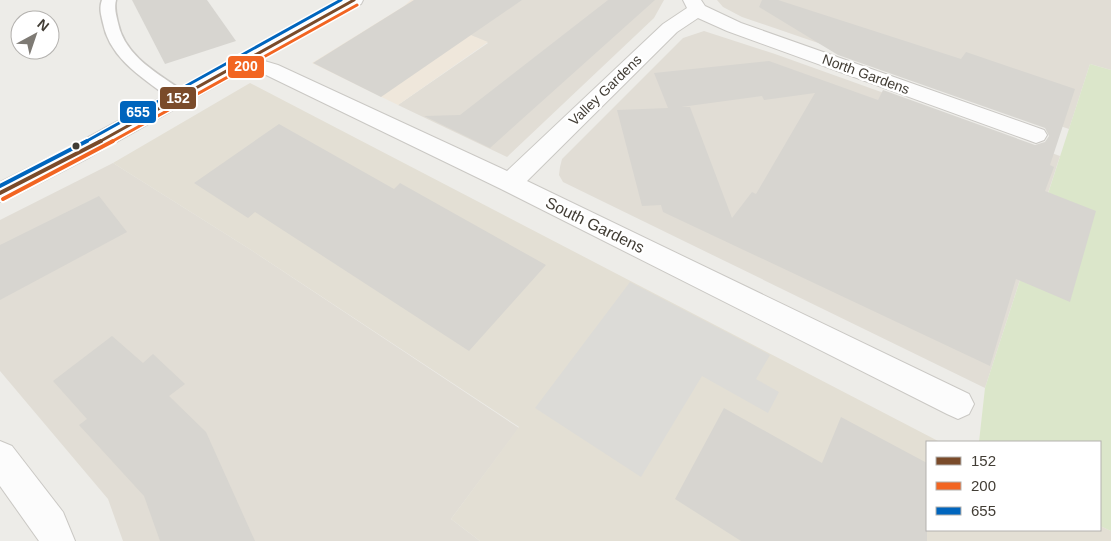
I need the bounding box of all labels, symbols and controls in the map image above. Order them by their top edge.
north arrow [10,10,60,60]
text: N [34,16,52,34]
street label: Valley Gardens [565,51,645,129]
street label: North Gardens [820,51,912,97]
line badge: 200 [227,55,265,79]
text: 200 [234,58,258,74]
line badge: 152 [159,86,197,110]
text: 152 [166,90,190,106]
line badge: 655 [119,100,157,124]
text: 655 [126,104,150,120]
unlabelled marker [71,141,81,151]
street label: South Gardens [543,194,647,256]
legend [926,441,1101,531]
text: 152 [971,452,996,469]
text: 200 [971,477,996,494]
text: 655 [971,502,996,519]

